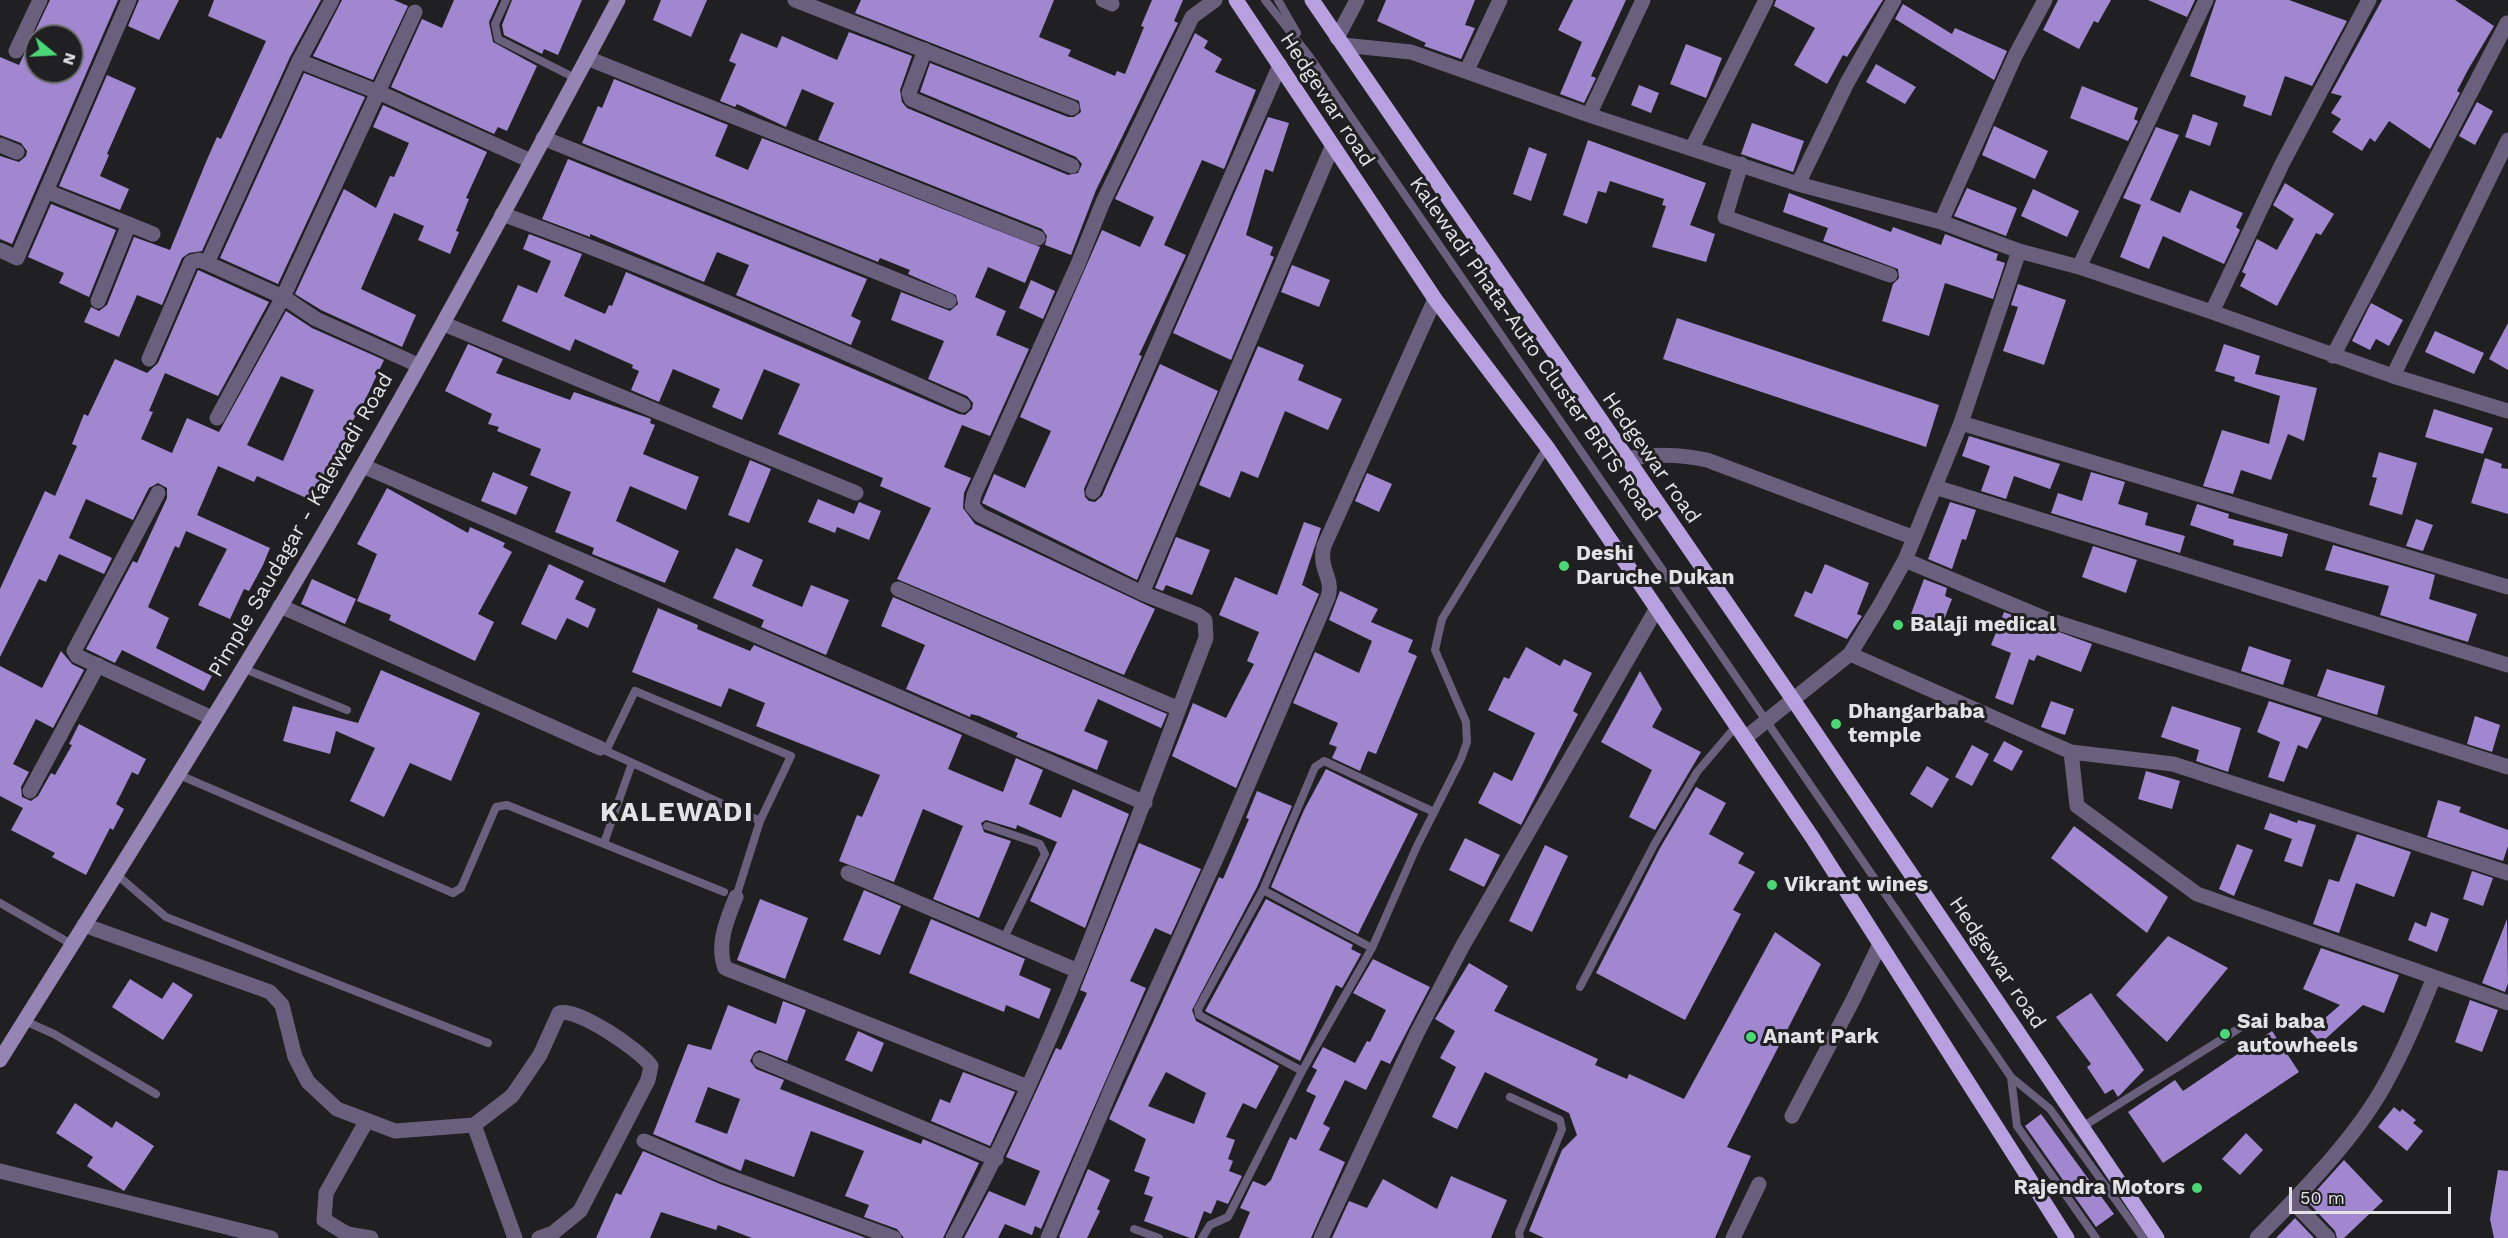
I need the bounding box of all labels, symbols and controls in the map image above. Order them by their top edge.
north arrow [24,24,84,84]
street label: Hedgewar road [1274,28,1380,172]
text: N [59,51,81,68]
street label: Kalewadi Phata-Auto Cluster BRTS Road [1404,172,1662,526]
street label: Pimple Saudagar - Kalewadi Road [203,368,399,682]
street label: Hedgewar road [1596,388,1706,528]
place label: Deshi Daruche Dukan [1576,541,1734,591]
marker: Deshi Daruche Dukan [1557,559,1571,573]
place label: Balaji medical [1910,612,2056,638]
marker: Balaji medical [1891,618,1905,632]
place label: Dhangarbaba temple [1848,699,1985,749]
marker: Dhangarbaba temple [1829,717,1843,731]
district label: KALEWADI [600,797,754,829]
place label: Vikrant wines [1784,872,1928,898]
marker: Vikrant wines [1765,878,1779,892]
street label: Hedgewar road [1943,892,2051,1034]
place label: Sai baba autowheels [2237,1009,2358,1059]
place label: Anant Park [1763,1024,1879,1050]
marker: Sai baba autowheels [2218,1027,2232,1041]
marker: Anant Park [1744,1030,1758,1044]
place label: Rajendra Motors [2013,1175,2185,1201]
scale bar [2292,1175,2454,1213]
marker: Rajendra Motors [2190,1181,2204,1195]
text: 50 m [2300,1187,2345,1208]

